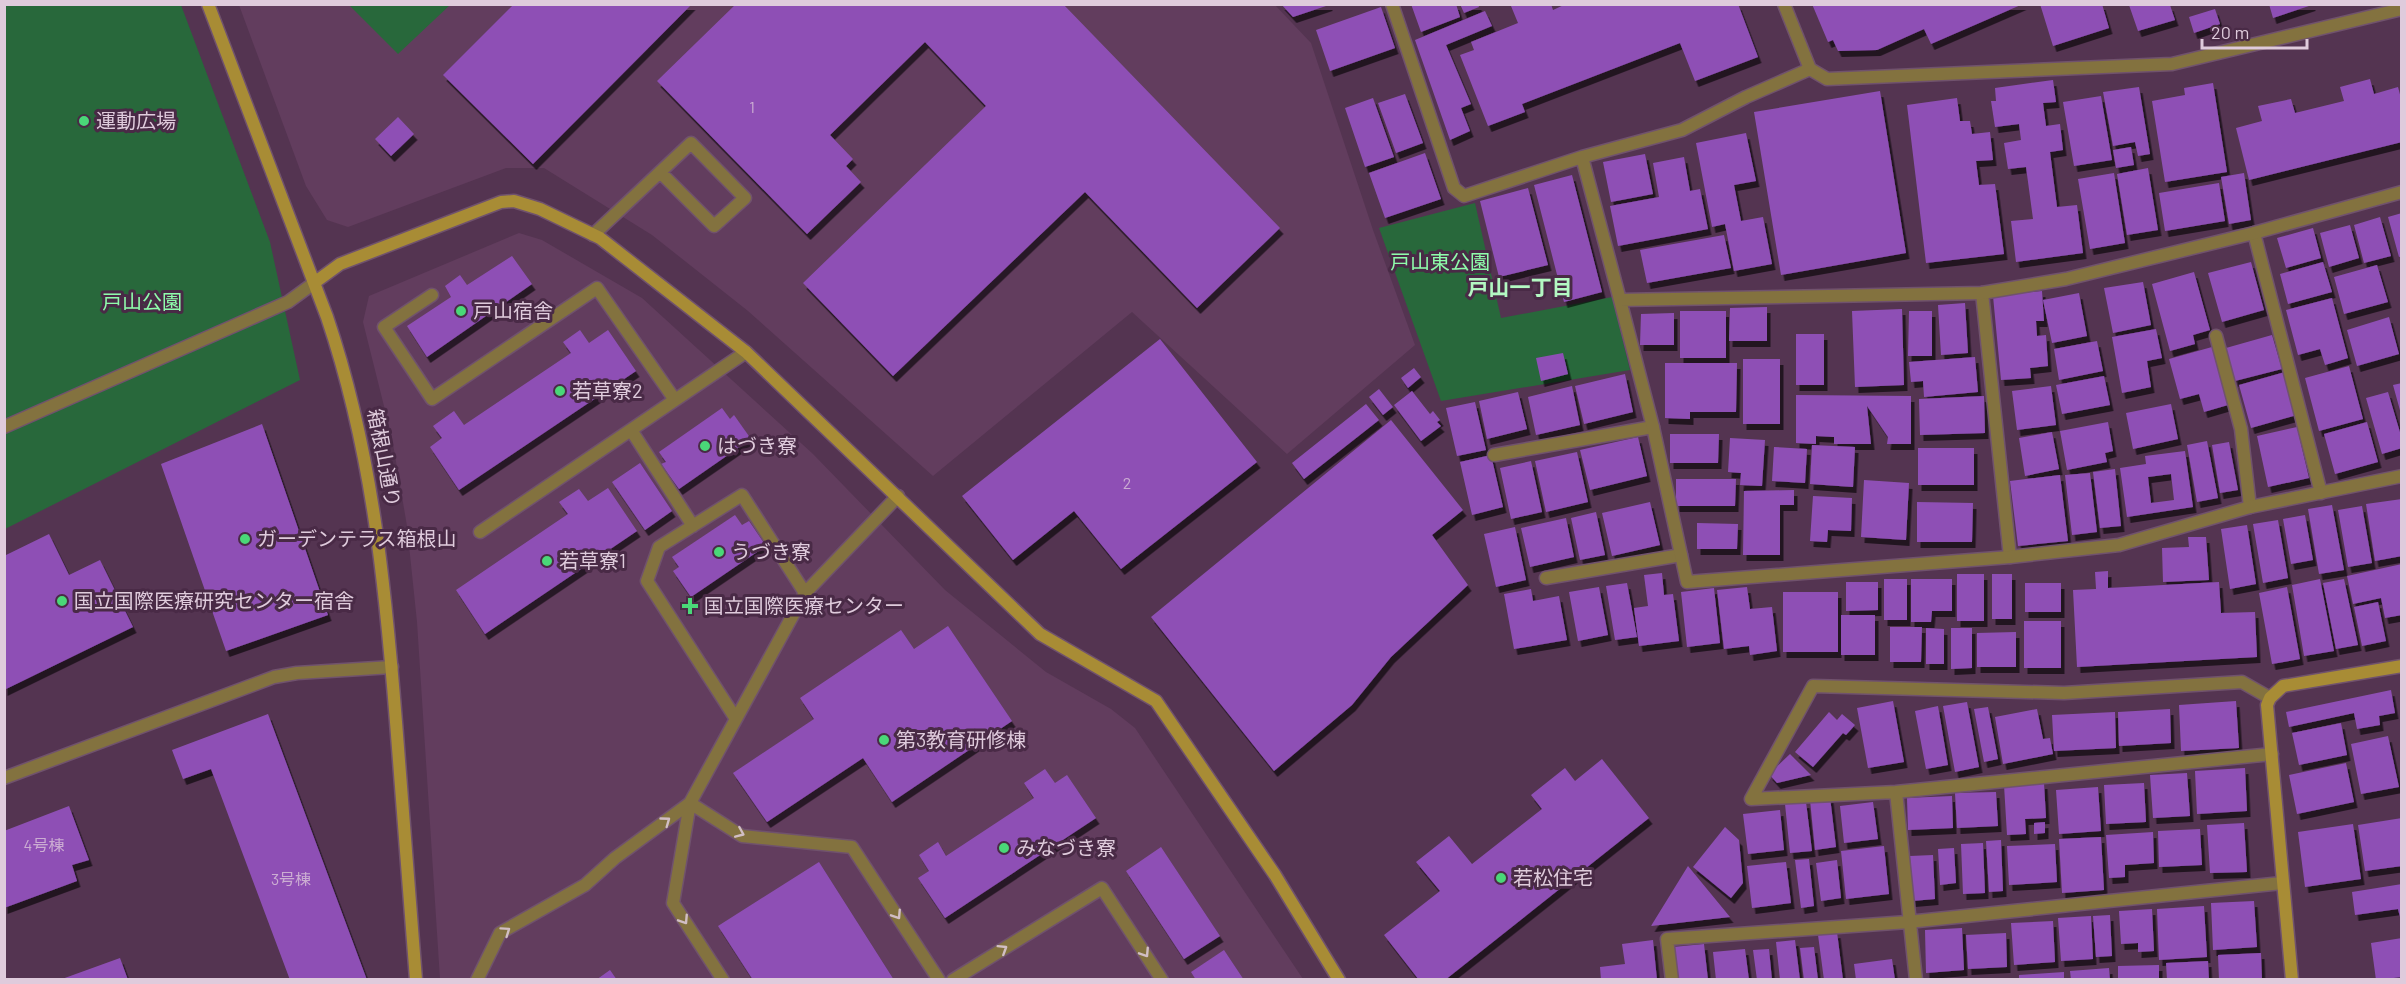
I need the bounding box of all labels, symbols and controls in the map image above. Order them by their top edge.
scale bar [2202,12,2307,50]
text: 20 m [2211,21,2249,43]
house number: 1 [749,97,755,116]
place label: 運動広場 [96,108,176,132]
marker: 運動広場 [77,114,91,128]
park label: 戸山東公園 [1390,249,1490,273]
district label: 戸山一丁目 [1468,274,1573,299]
park label: 戸山公園 [102,289,182,313]
place label: 戸山宿舎 [473,298,553,322]
marker: 戸山宿舎 [454,304,468,318]
place label: 若草寮2 [572,378,643,402]
marker: 若草寮2 [553,384,567,398]
street label: 箱根山通り [364,406,406,509]
place label: はづき寮 [717,433,797,457]
marker: はづき寮 [698,439,712,453]
house number: 2 [1123,473,1131,492]
place label: ガーデンテラス箱根山 [257,526,457,550]
marker: ガーデンテラス箱根山 [238,532,252,546]
place label: うづき寮 [731,539,811,563]
marker: うづき寮 [712,545,726,559]
place label: 若草寮1 [559,548,626,572]
marker: 若草寮1 [540,554,554,568]
place label: 国立国際医療研究センター宿舎 [74,588,354,612]
place label: 国立国際医療センター [704,593,904,617]
marker: 国立国際医療研究センター宿舎 [55,594,69,608]
marker: 国立国際医療センター [681,597,699,615]
place label: 第3教育研修棟 [896,727,1026,751]
marker: 第3教育研修棟 [877,733,891,747]
one-way arrow [660,817,671,828]
one-way arrow [733,826,744,838]
house number: 4号棟 [24,835,64,854]
place label: みなづき寮 [1016,835,1116,859]
marker: みなづき寮 [997,841,1011,855]
place label: 若松住宅 [1513,865,1593,889]
house number: 3号棟 [271,869,311,888]
marker: 若松住宅 [1494,871,1508,885]
one-way arrow [889,908,900,919]
one-way arrow [677,914,689,924]
one-way arrow [500,927,511,938]
one-way arrow [997,944,1007,956]
one-way arrow [1138,946,1149,957]

